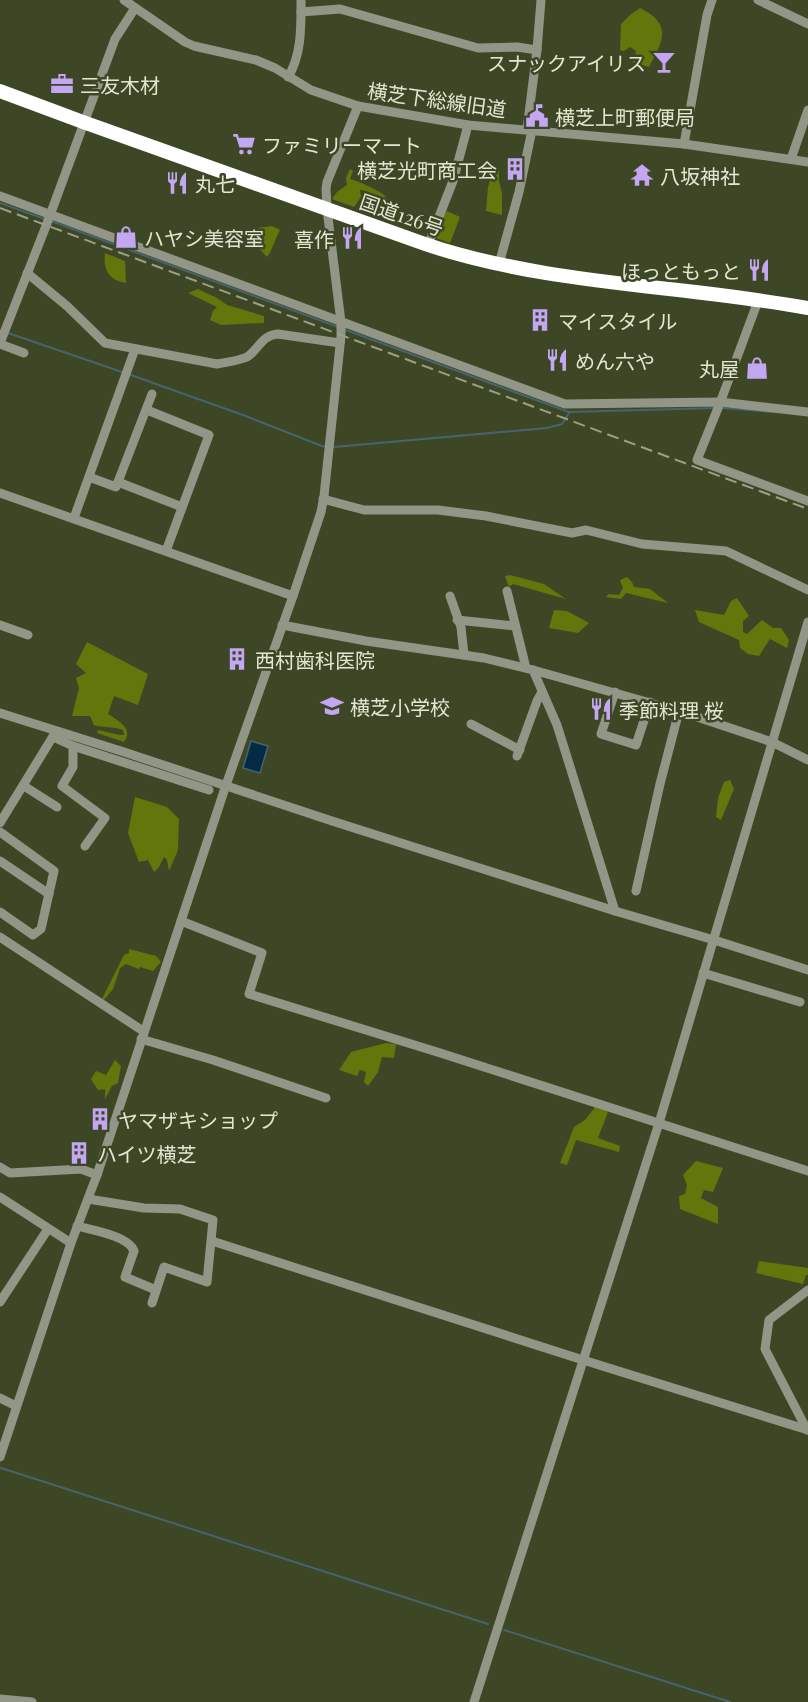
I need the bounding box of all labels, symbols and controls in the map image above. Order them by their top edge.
place label: スナックアイリス [487,49,646,76]
bar icon: スナックアイリス [651,49,677,75]
office icon: 三友木材 [49,71,75,97]
place label: 三友木材 [80,71,160,98]
street label: 横芝下総線旧道 [366,76,508,122]
public building icon: 横芝上町郵便局 [524,103,550,129]
place label: 横芝上町郵便局 [555,103,695,130]
supermarket icon: ファミリーマート [231,131,257,157]
place label: ファミリーマート [262,131,422,158]
place label: 横芝光町商工会 [357,156,497,183]
building icon: 横芝光町商工会 [502,156,528,182]
temple icon: 八坂神社 [629,162,655,188]
place label: 八坂神社 [660,162,740,189]
restaurant icon: 丸七 [164,170,190,196]
place label: 丸七 [195,170,235,197]
street label: 国道126号 [356,187,448,241]
shop icon: ハヤシ美容室 [113,224,139,250]
place label: ハヤシ美容室 [144,224,264,251]
place label: 喜作 [294,225,334,252]
restaurant icon: 喜作 [339,225,365,251]
place label: ほっともっと [621,257,741,284]
restaurant icon: ほっともっと [746,257,772,283]
building icon: マイスタイル [527,307,553,333]
place label: マイスタイル [558,307,677,334]
restaurant icon: めん六や [544,347,570,373]
place label: めん六や [575,347,655,374]
place label: 丸屋 [699,355,739,382]
shop icon: 丸屋 [744,355,770,381]
building icon: 西村歯科医院 [224,646,250,672]
place label: 西村歯科医院 [255,646,375,673]
school or university icon: 横芝小学校 [319,693,345,719]
place label: 横芝小学校 [350,693,450,720]
restaurant icon: 季節料理 桜 [588,696,614,722]
place label: 季節料理 桜 [619,696,724,723]
building icon: ヤマザキショップ [87,1106,113,1132]
place label: ヤマザキショップ [118,1106,278,1133]
building icon: ハイツ横芝 [66,1140,92,1166]
place label: ハイツ横芝 [97,1140,197,1167]

